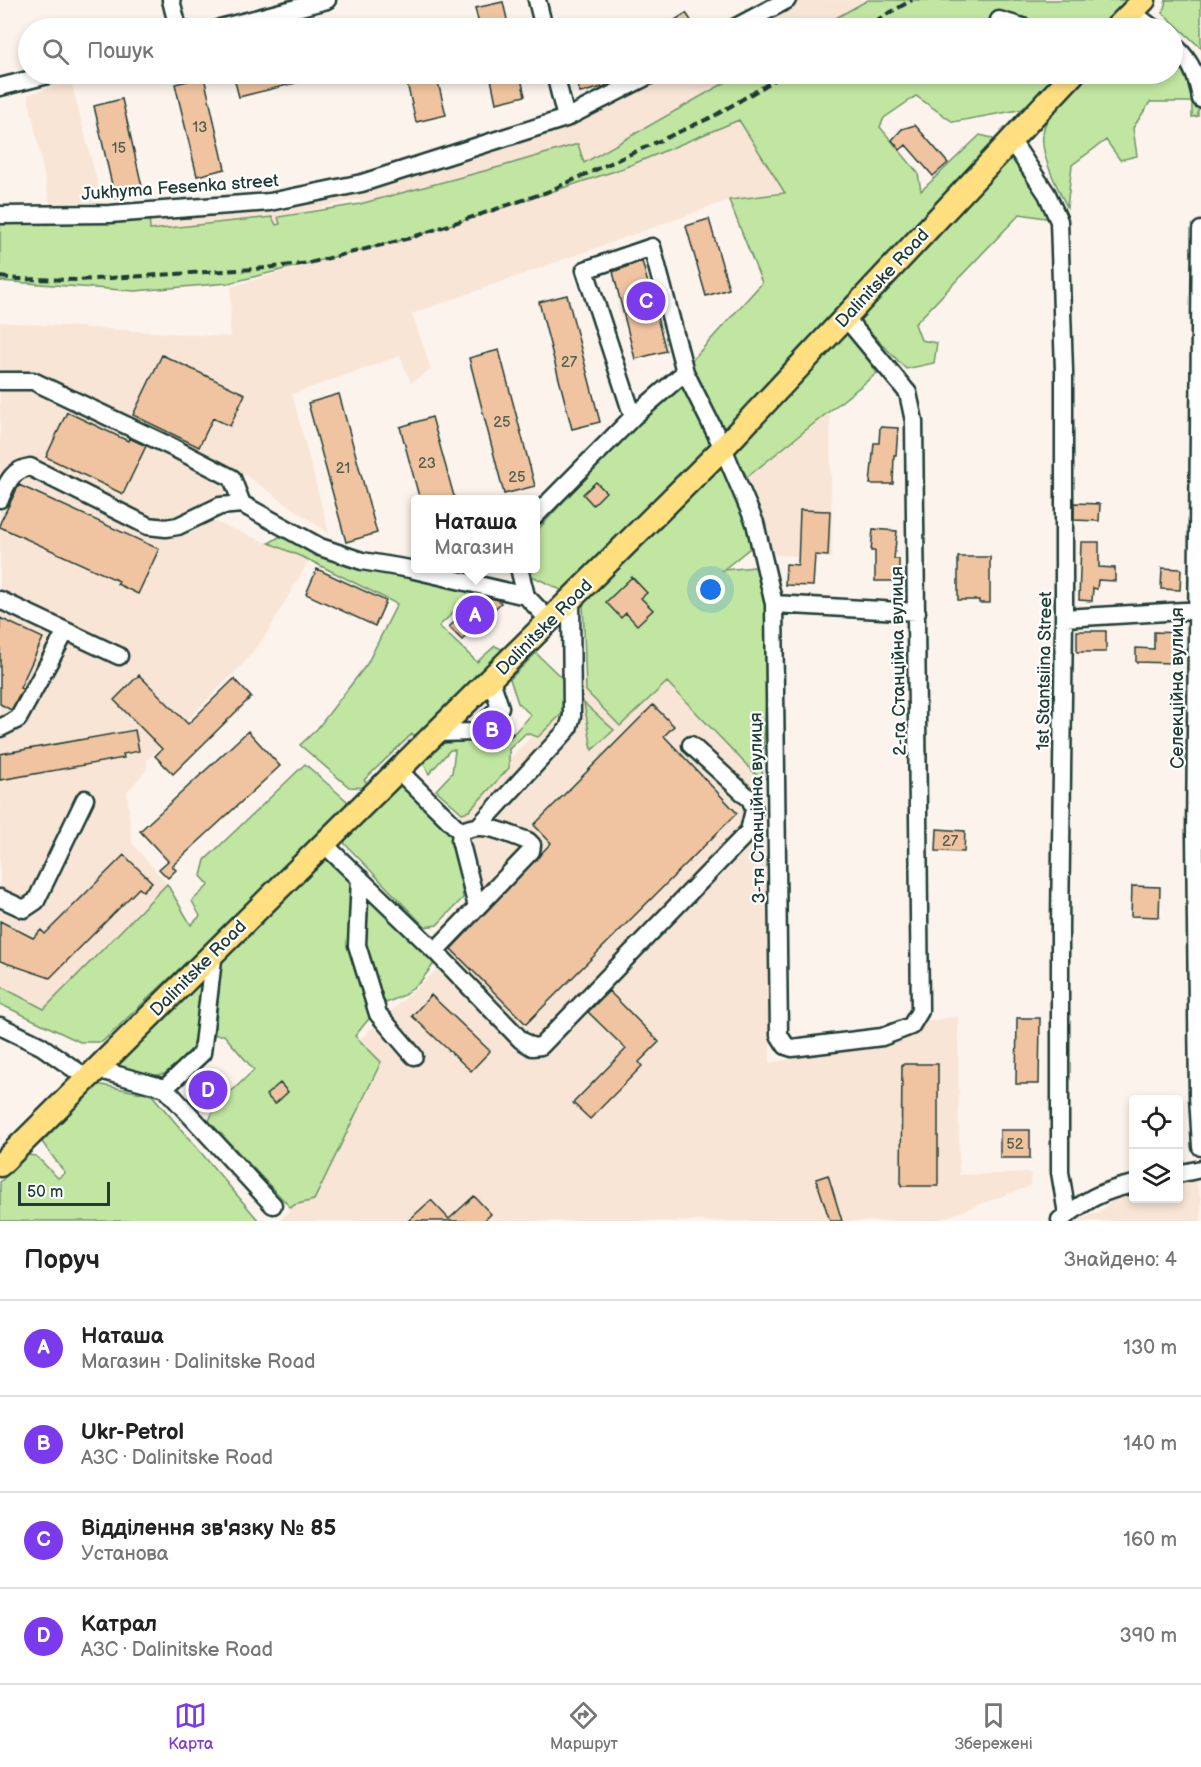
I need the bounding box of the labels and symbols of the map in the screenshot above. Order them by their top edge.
house number: 13 [192,118,208,137]
house number: 15 [112,139,126,158]
street label: Jukhyma Fesenka street [81,170,280,205]
street label: Dalinitske Road [831,225,934,332]
pin: C [626,278,666,324]
house number: 27 [561,353,578,372]
house number: 25 [493,413,511,432]
house number: 23 [418,454,436,473]
house number: 21 [336,459,350,478]
house number: 25 [508,468,526,487]
street label: 2-га Станційна вулиця [886,566,911,756]
street label: Dalinitske Road [492,575,597,680]
your location [696,575,725,604]
street label: 1st Stantsiina Street [1033,591,1056,751]
pin: A [456,592,494,638]
street label: Селекційна вулиця [1167,607,1188,769]
pin: B [472,708,512,752]
street label: 3-тя Станційна вулиця [745,712,770,904]
house number: 27 [942,832,959,851]
street label: Dalinitske Road [146,916,251,1021]
pin: D [188,1068,228,1112]
house number: 52 [1006,1135,1024,1154]
scale bar [18,1179,110,1206]

